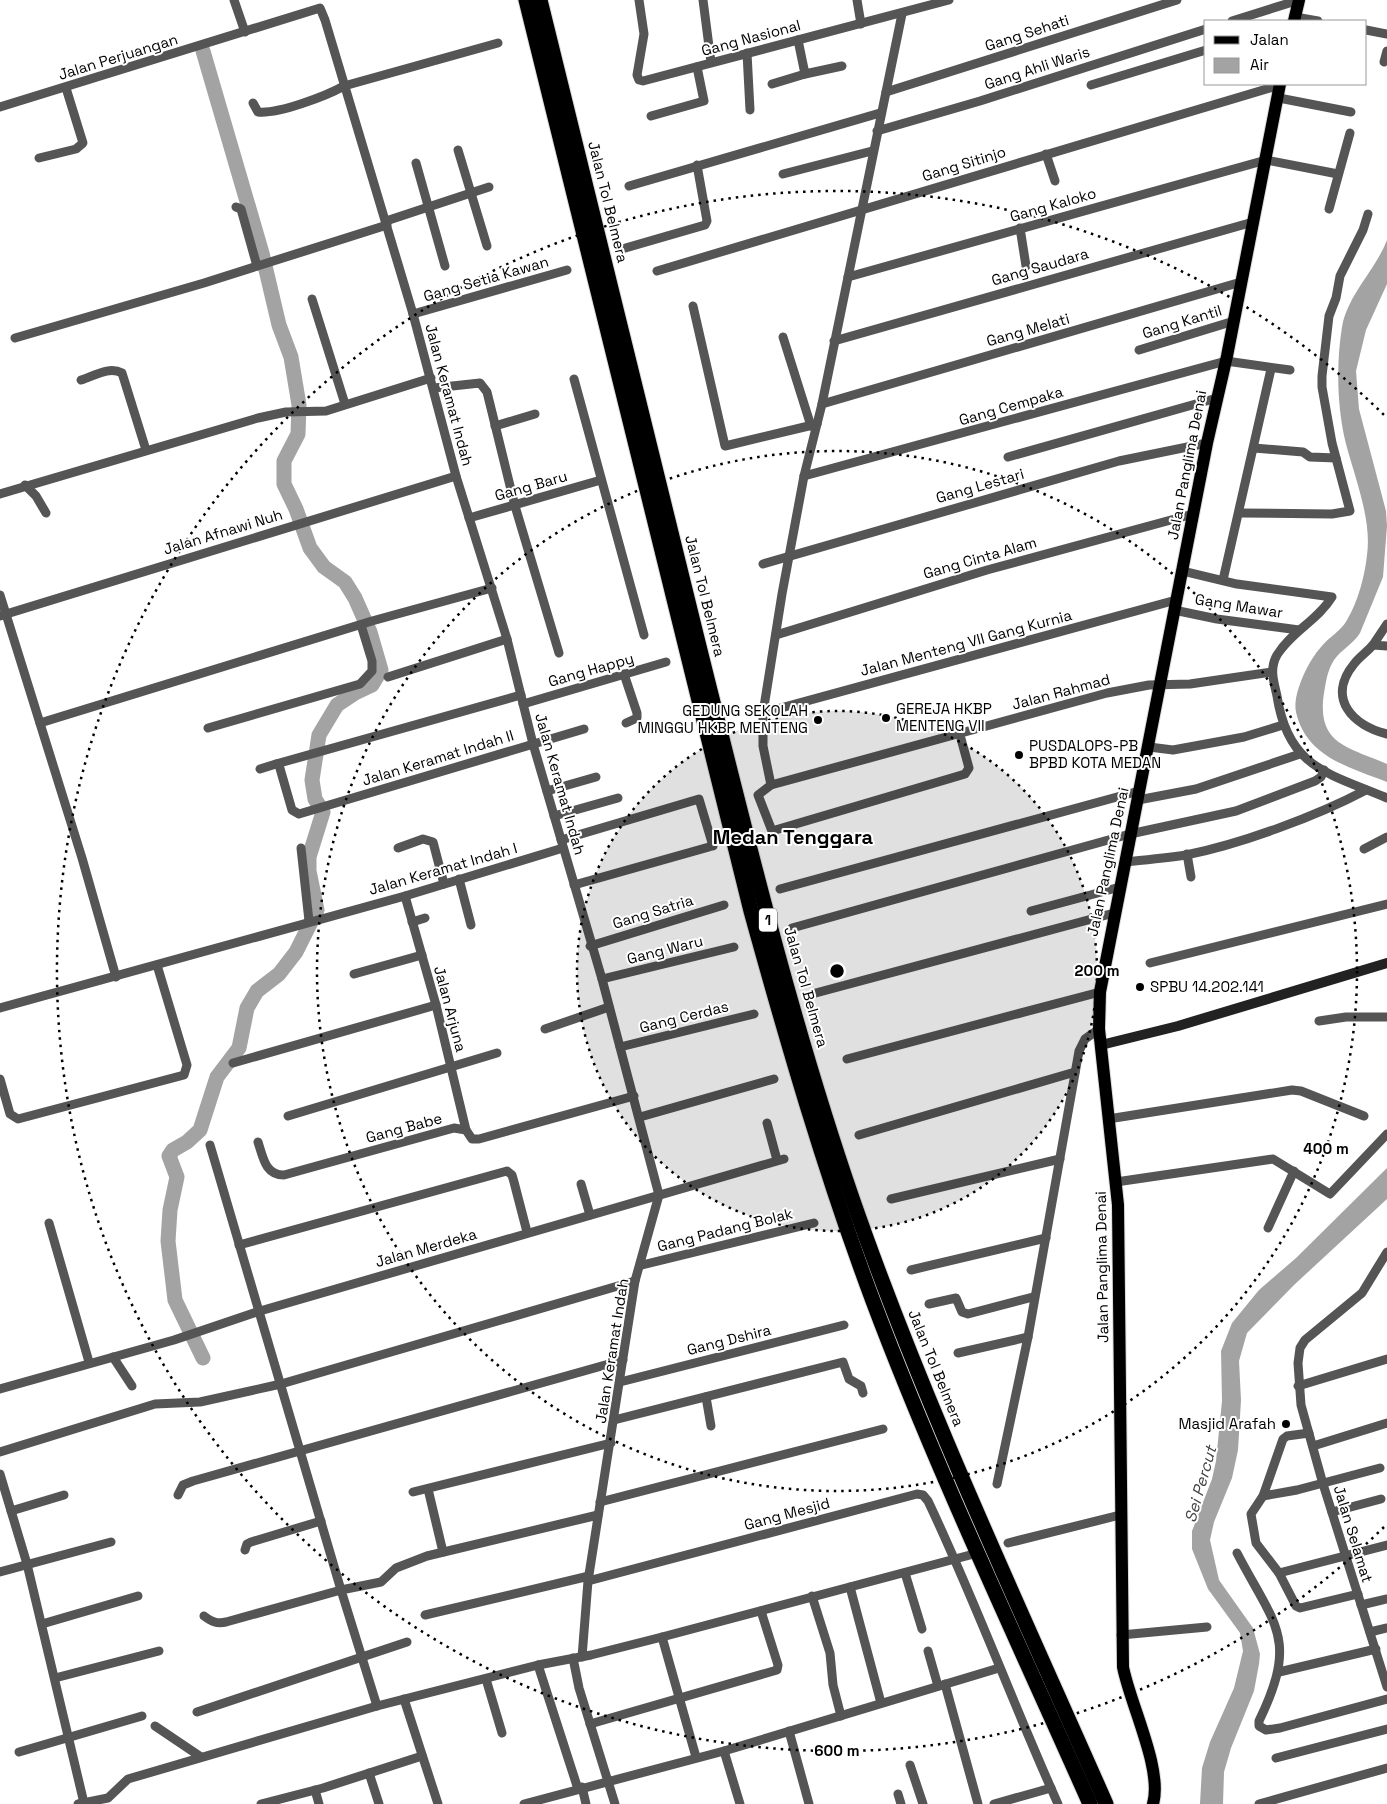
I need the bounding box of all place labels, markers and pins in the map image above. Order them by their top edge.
place label: GEREJA HKBP MENTENG VII [896,699,992,735]
place label: GEDUNG SEKOLAH MINGGU HKBP MENTENG [637,701,808,737]
marker: GEREJA HKBP MENTENG VII [880,712,892,724]
marker: GEDUNG SEKOLAH MINGGU HKBP MENTENG [812,714,824,726]
place label: PUSDALOPS-PB BPBD KOTA MEDAN [1029,736,1161,772]
marker: PUSDALOPS-PB BPBD KOTA MEDAN [1013,749,1025,761]
centre of rings [828,962,846,980]
place label: SPBU 14.202.141 [1150,977,1264,996]
marker: SPBU 14.202.141 [1134,981,1146,993]
place label: Masjid Arafah [1179,1414,1276,1433]
marker: Masjid Arafah [1280,1418,1292,1430]

